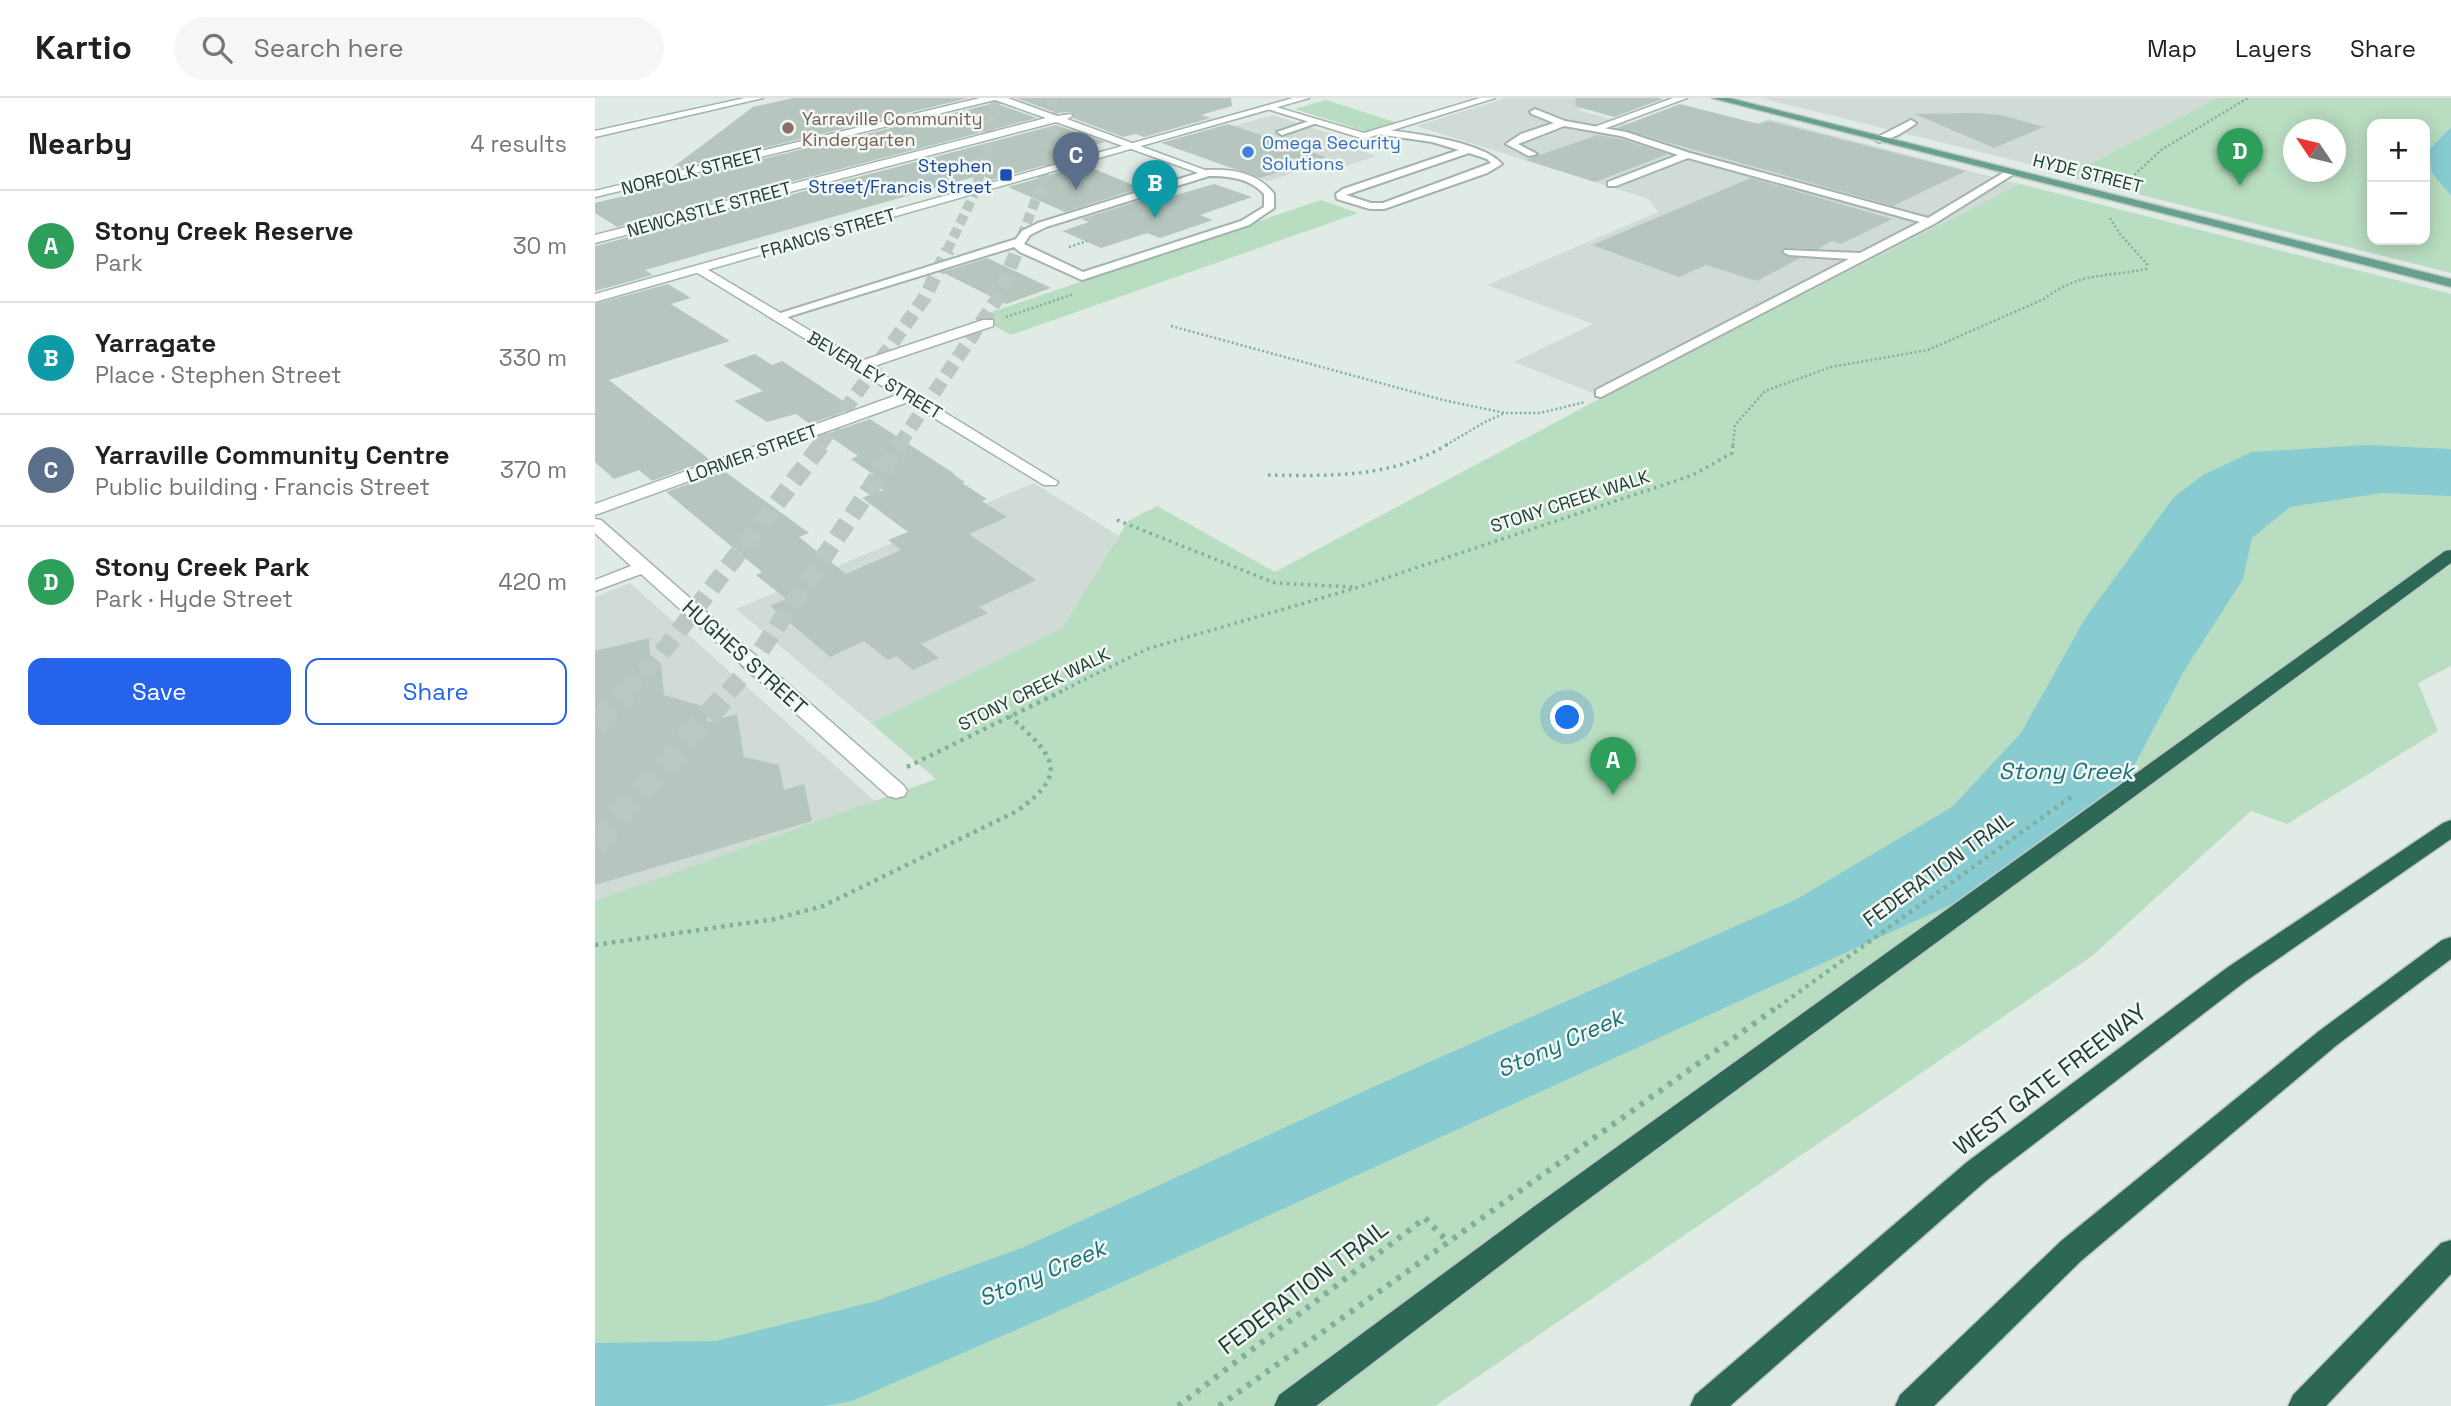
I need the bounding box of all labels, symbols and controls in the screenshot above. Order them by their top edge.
search box [174,17,664,80]
text: Kartio [35,27,132,69]
icon: search [198,29,236,67]
text: Search here [254,31,404,65]
text: Map [2147,33,2197,64]
text: Layers [2235,33,2312,64]
text: Share [2350,33,2416,64]
place label: Yarraville Community Kindergarten [802,107,982,151]
north arrow [2283,119,2346,182]
map controls [2367,119,2430,245]
button: + [2367,119,2430,182]
marker: Yarraville Community Kindergarten [780,120,796,136]
text: Nearby [28,124,132,163]
pin: D [2217,128,2263,186]
text: 4 results [470,129,567,159]
place label: Omega Security Solutions [1262,131,1401,175]
pin: C [1053,132,1099,190]
street label: NORFOLK STREET [619,142,766,200]
marker: Omega Security Solutions [1240,144,1256,160]
street label: HYDE STREET [2031,148,2146,198]
place label: Stephen Street/Francis Street [808,154,992,198]
pin: B [1132,160,1178,218]
marker: Stephen Street/Francis Street [998,167,1014,183]
street label: NEWCASTLE STREET [624,176,794,242]
button: − [2367,182,2430,245]
street label: FRANCIS STREET [758,203,898,263]
text: Stony Creek Reserve [95,214,354,248]
text: A [44,231,58,261]
text: 30 m [513,231,567,261]
text: Park [95,248,143,278]
text: Yarragate [95,326,216,360]
street label: BEVERLEY STREET [803,326,947,425]
text: B [43,343,59,373]
text: 330 m [499,343,567,373]
text: Place · Stephen Street [95,360,342,390]
street label: LORMER STREET [683,418,821,487]
text: Yarraville Community Centre [95,438,450,472]
text: C [44,455,58,485]
text: 370 m [500,455,567,485]
street label: STONY CREEK WALK [1488,464,1653,538]
text: Public building · Francis Street [95,472,430,502]
text: Stony Creek Park [95,550,310,584]
text: D [43,567,59,597]
text: 420 m [498,567,567,597]
text: Park · Hyde Street [95,584,293,614]
street label: HUGHES STREET [677,594,813,720]
street label: STONY CREEK WALK [954,642,1114,736]
button: Save [28,658,291,725]
button: Share [305,658,567,725]
your location [1550,700,1584,734]
pin: A [1590,737,1636,795]
water label: Stony Creek [1998,756,2136,786]
street label: FEDERATION TRAIL [1857,805,2019,933]
street label: WEST GATE FREEWAY [1947,996,2153,1162]
water label: Stony Creek [1492,1001,1630,1084]
street label: FEDERATION TRAIL [1212,1213,1394,1361]
water label: Stony Creek [974,1232,1112,1313]

